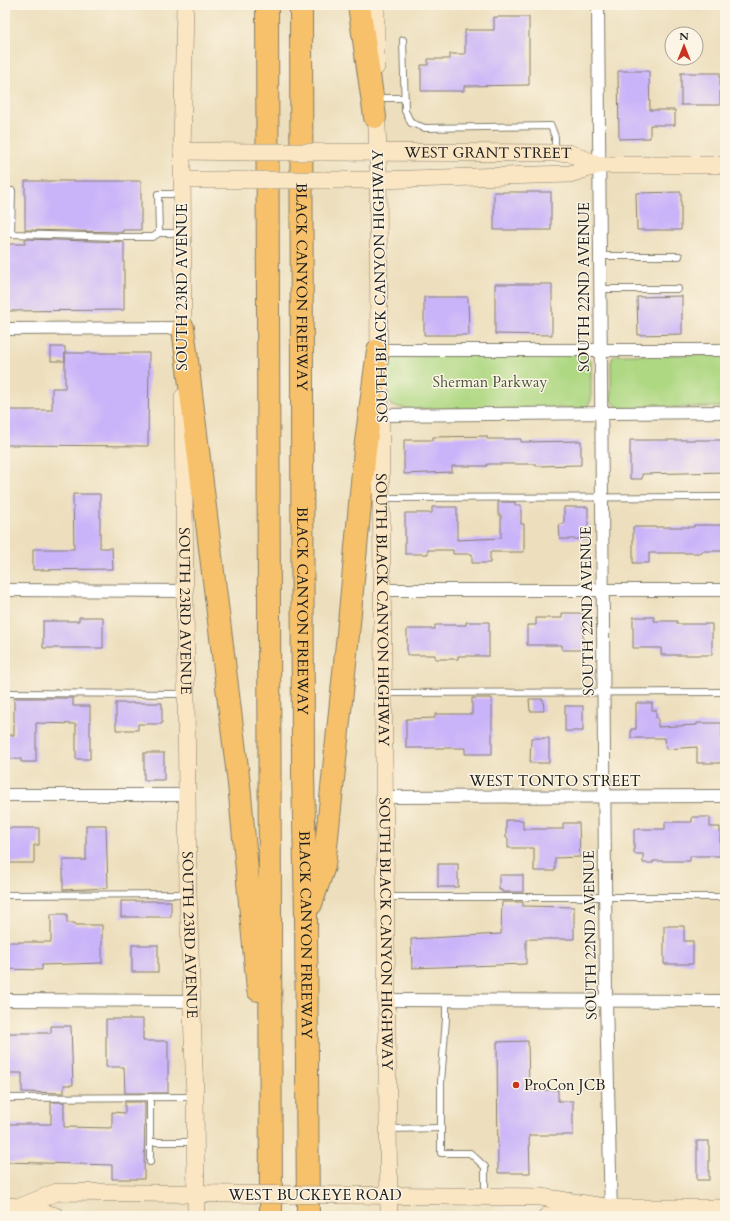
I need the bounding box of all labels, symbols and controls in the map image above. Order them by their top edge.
north arrow [664,26,704,66]
text: N [679,29,689,44]
street label: WEST GRANT STREET [403,142,572,163]
street label: SOUTH BLACK CANYON HIGHWAY [368,148,392,423]
street label: BLACK CANYON FREEWAY [291,183,312,392]
street label: SOUTH 22ND AVENUE [574,202,594,372]
street label: SOUTH 23RD AVENUE [172,203,192,371]
park label: Sherman Parkway [432,372,548,392]
street label: SOUTH BLACK CANYON HIGHWAY [371,473,394,748]
street label: BLACK CANYON FREEWAY [292,507,313,716]
street label: SOUTH 22ND AVENUE [576,526,598,696]
street label: SOUTH 23RD AVENUE [174,527,196,695]
street label: WEST TONTO STREET [468,771,641,791]
street label: SOUTH BLACK CANYON HIGHWAY [374,797,397,1072]
street label: BLACK CANYON FREEWAY [294,831,317,1040]
street label: SOUTH 22ND AVENUE [579,850,601,1020]
street label: SOUTH 23RD AVENUE [178,851,202,1019]
place label: ProCon JCB [524,1075,605,1095]
marker: ProCon JCB [511,1080,521,1090]
street label: WEST BUCKEYE ROAD [227,1185,402,1205]

